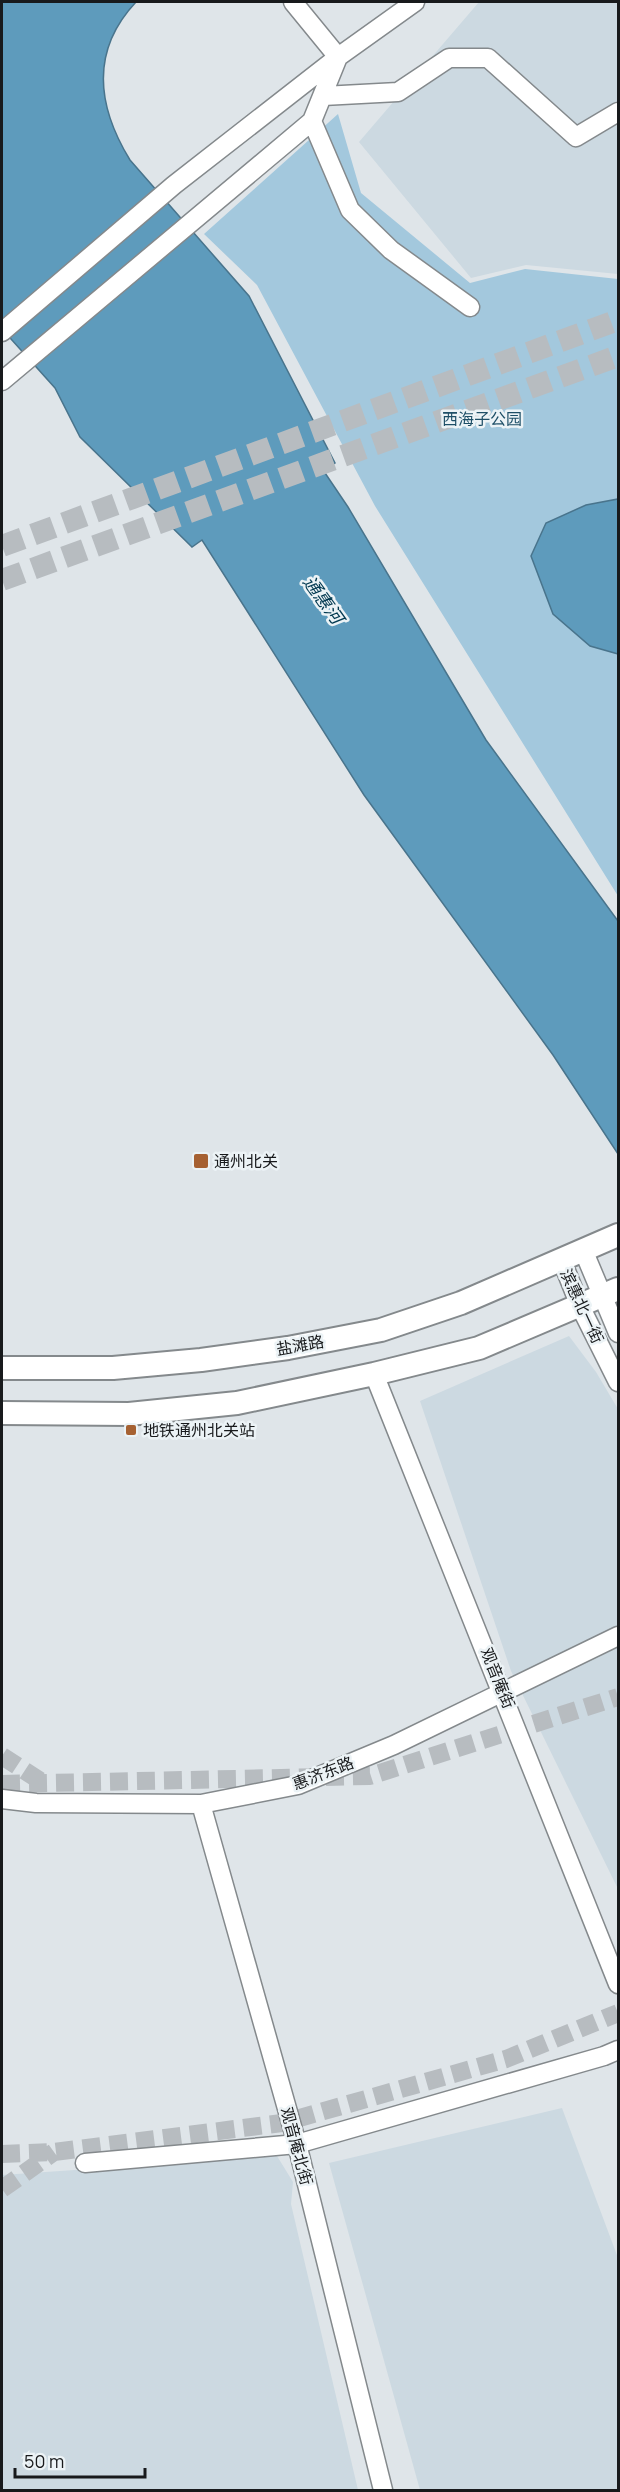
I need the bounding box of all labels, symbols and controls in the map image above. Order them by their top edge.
park label: 西海子公园 [442,408,522,430]
water label: 通惠河 [298,571,351,631]
place label: 通州北关 [214,1150,278,1172]
marker: 通州北关 [192,1152,210,1170]
street label: 滨惠北一街 [555,1265,609,1347]
street label: 盐滩路 [274,1330,326,1360]
place label: 地铁通州北关站 [143,1419,255,1441]
marker: 地铁通州北关站 [124,1423,138,1437]
street label: 观音庵街 [476,1644,520,1712]
street label: 惠济东路 [289,1751,357,1795]
street label: 观音庵北街 [276,2105,318,2187]
scale bar [15,2441,146,2479]
text: 50 m [24,2449,64,2473]

